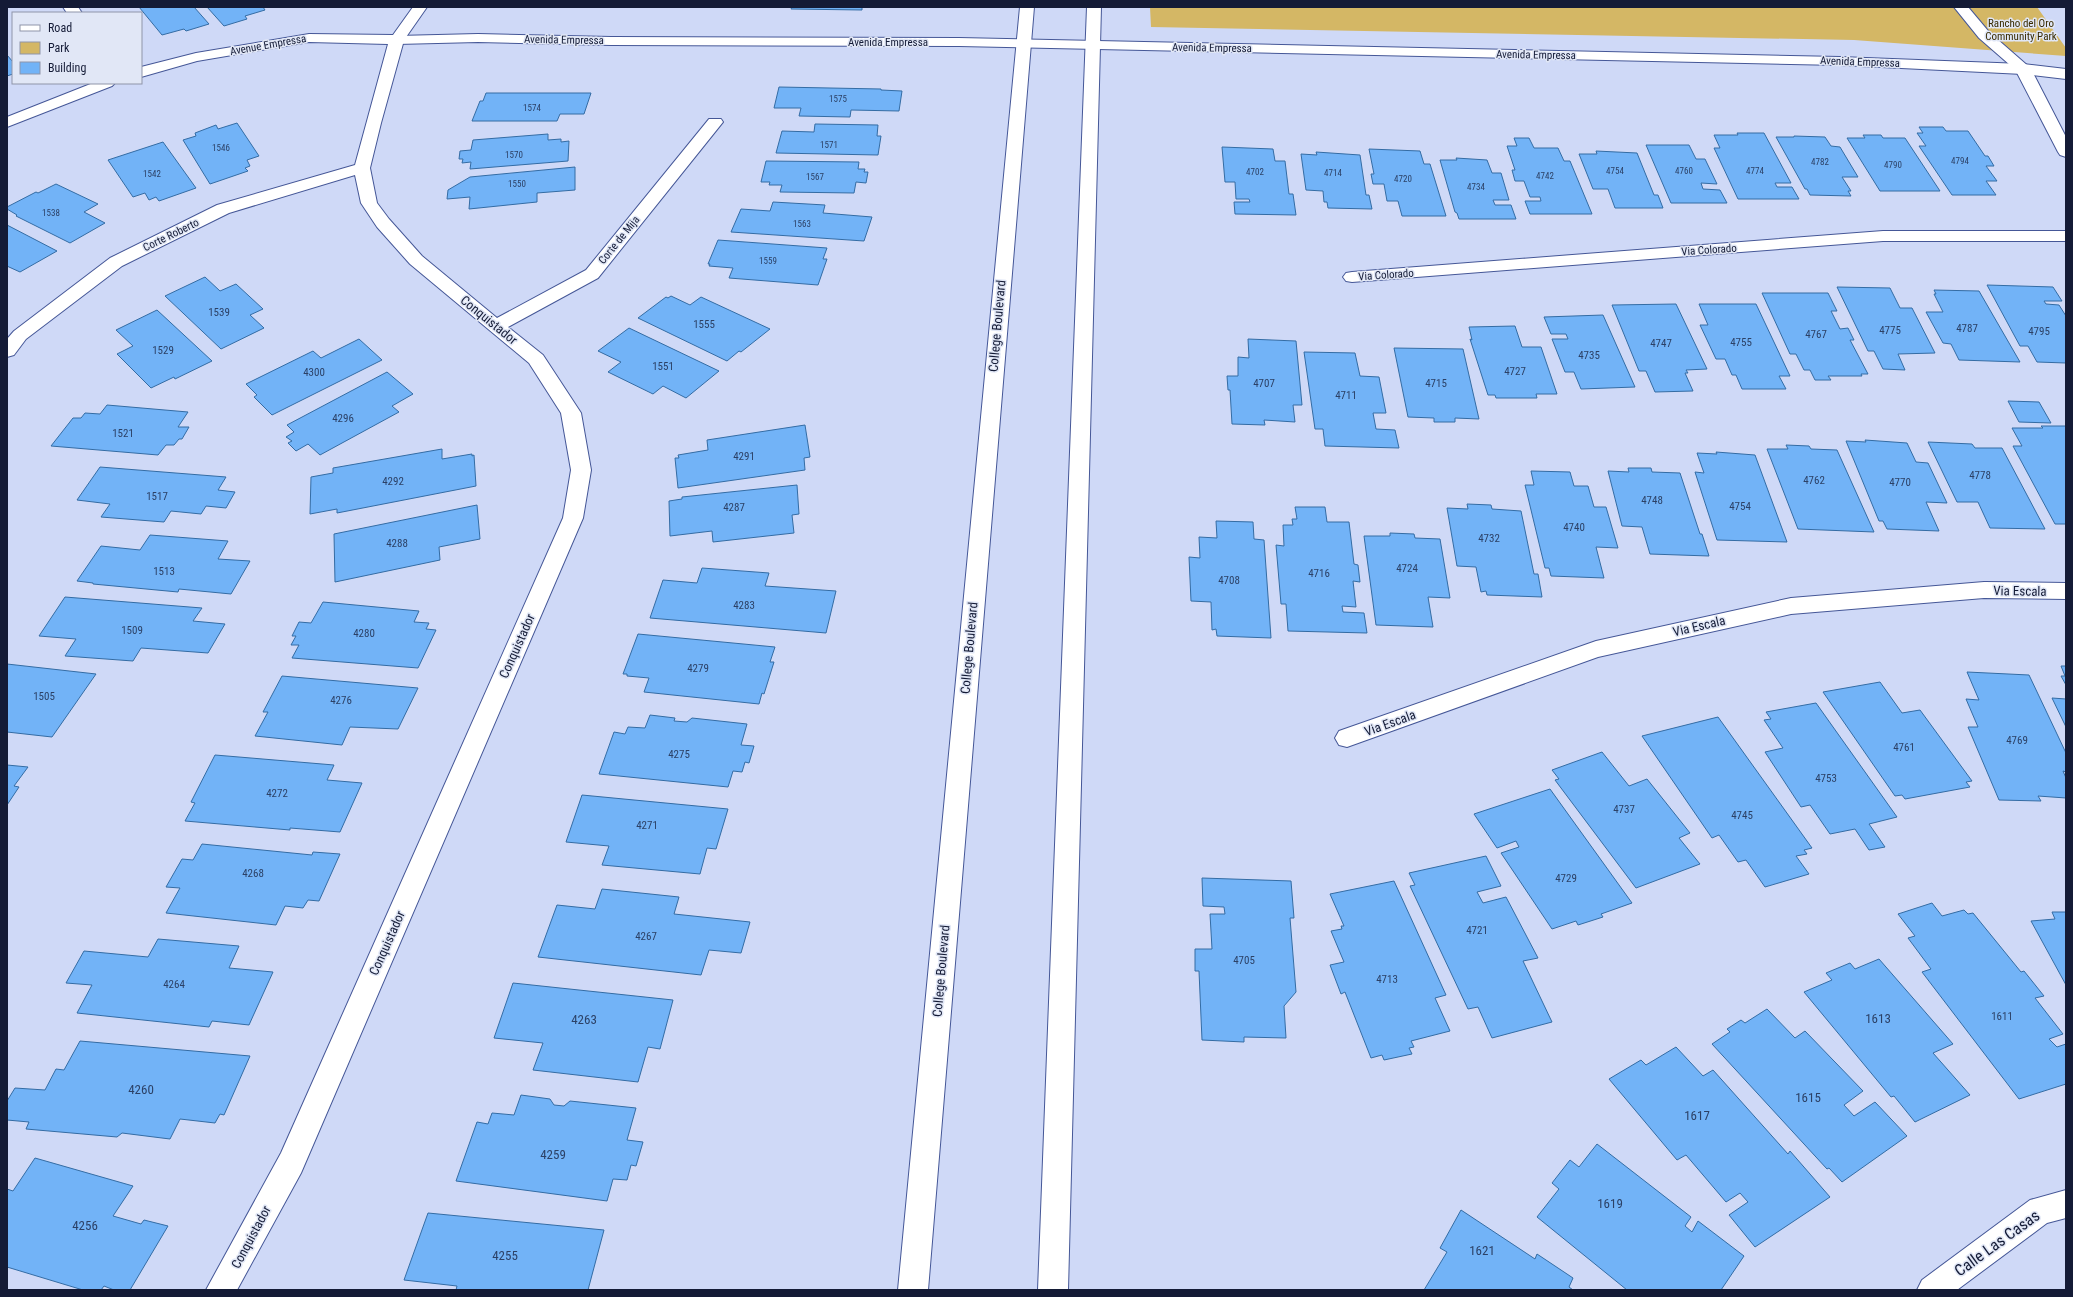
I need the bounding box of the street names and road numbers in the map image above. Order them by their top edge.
street label: Avenue Empressa [229,32,307,58]
street label: Avenida Empressa [524,33,604,47]
street label: Avenida Empressa [848,36,928,49]
street label: Avenida Empressa [1172,41,1252,55]
street label: Avenida Empressa [1496,48,1576,62]
street label: Avenida Empressa [1820,54,1900,70]
street label: Corte de Mija [596,213,642,267]
street label: Corte Roberto [141,216,201,254]
street label: Via Colorado [1681,242,1738,258]
street label: Via Colorado [1358,267,1415,283]
street label: College Boulevard [986,279,1008,373]
street label: Conquistador [458,292,521,348]
street label: Via Escala [1993,583,2047,599]
street label: College Boulevard [958,601,980,695]
street label: Conquistador [496,611,538,681]
street label: Via Escala [1671,613,1727,639]
street label: Via Escala [1362,707,1418,739]
street label: Conquistador [366,908,408,978]
street label: College Boulevard [930,924,952,1018]
street label: Conquistador [228,1203,274,1271]
street label: Calle Las Casas [1951,1206,2043,1280]

